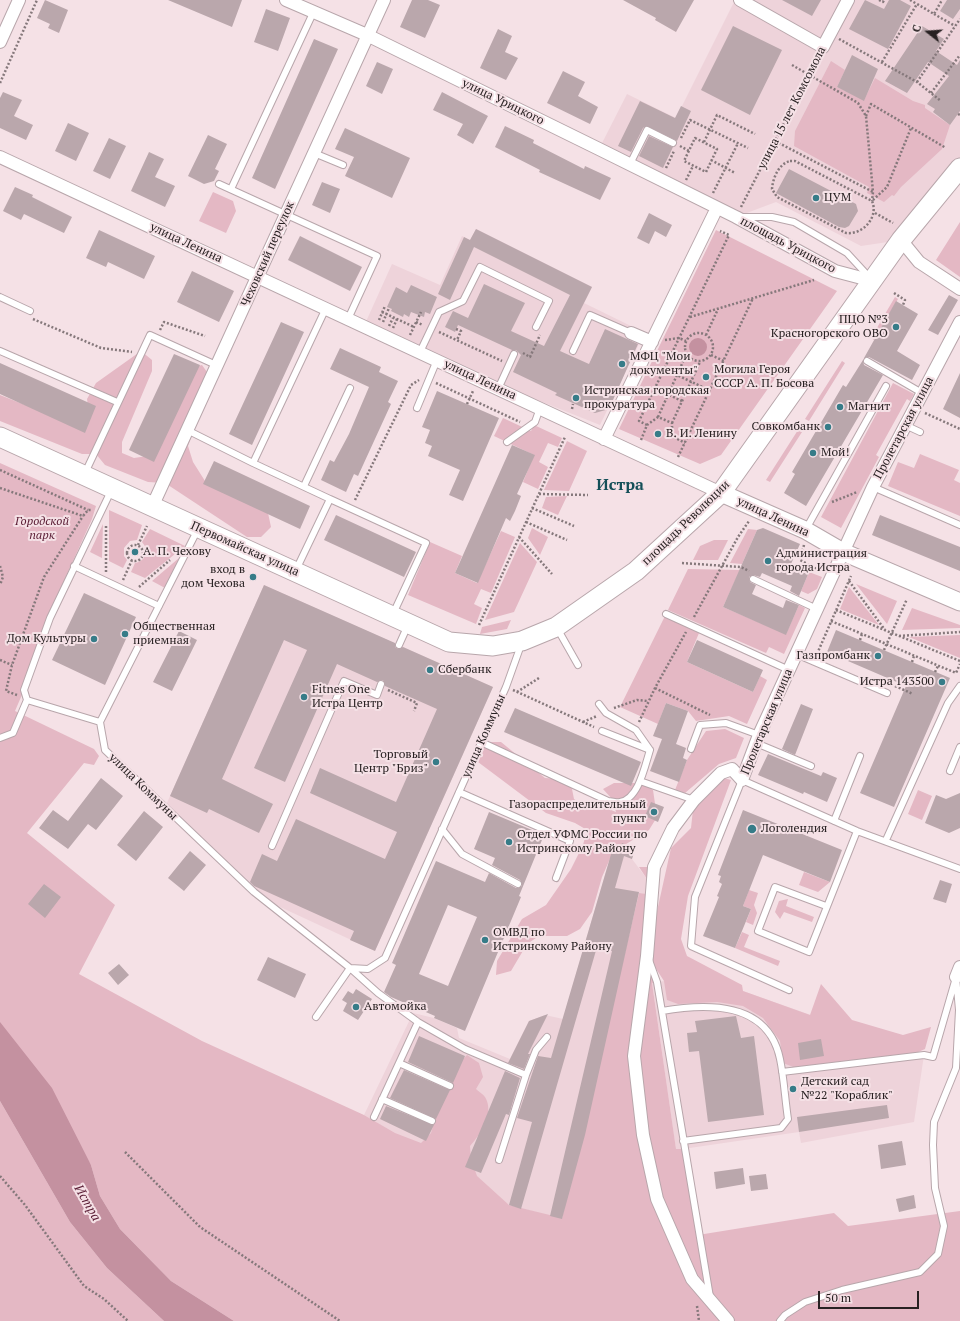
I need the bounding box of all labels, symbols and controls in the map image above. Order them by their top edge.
north arrow [908,12,948,52]
text: С [909,23,924,34]
street label: улица 15 лет Комсомола [755,44,829,172]
street label: улица Урицкого [460,76,546,128]
place label: ЦУМ [824,191,851,205]
marker: ЦУМ [811,193,821,203]
street label: Чеховский переулок [238,199,298,309]
street label: площадь Урицкого [738,214,838,276]
street label: улица Ленина [148,220,224,266]
place label: ПЦО №3 Красногорского ОВО [771,313,888,341]
marker: ПЦО №3 Красногорского ОВО [891,322,901,332]
place label: МФЦ "Мои документы" [630,350,698,378]
street label: улица Ленина [442,357,518,403]
marker: МФЦ "Мои документы" [617,359,627,369]
place label: Могила Героя СССР А. П. Босова [714,363,814,391]
marker: Могила Героя СССР А. П. Босова [701,372,711,382]
street label: Пролетарская улица [871,374,937,482]
place label: Истринская городская прокуратура [584,384,709,412]
marker: Истринская городская прокуратура [571,393,581,403]
place label: Магнит [848,400,890,414]
marker: Магнит [835,402,845,412]
place label: Совкомбанк [751,420,820,434]
marker: Совкомбанк [823,422,833,432]
place label: В. И. Ленину [666,427,737,441]
marker: В. И. Ленину [653,429,663,439]
place label: Мой! [821,446,849,460]
marker: Мой! [808,448,818,458]
district label: Истра [596,475,644,495]
street label: площадь Революции [639,478,733,568]
street label: улица Ленина [735,494,811,540]
park label: Городской парк [15,515,69,543]
street label: Первомайская улица [189,519,301,579]
place label: А. П. Чехову [143,545,211,559]
marker: А. П. Чехову [130,547,140,557]
place label: Администрация города Истра [776,547,867,575]
marker: Администрация города Истра [763,556,773,566]
place label: вход в дом Чехова [181,563,245,591]
marker: вход в дом Чехова [248,572,258,582]
place label: Общественная приемная [133,620,215,648]
marker: Общественная приемная [120,629,130,639]
place label: Дом Культуры [7,632,86,646]
marker: Дом Культуры [89,634,99,644]
place label: Газпромбанк [797,649,870,663]
marker: Газпромбанк [873,651,883,661]
place label: Сбербанк [438,663,491,677]
marker: Сбербанк [425,665,435,675]
street label: Пролетарская улица [738,667,796,777]
place label: Истра 143500 [860,675,934,689]
marker: Истра 143500 [937,677,947,687]
place label: Fitnes One Истра Центр [312,683,383,711]
marker: Fitnes One Истра Центр [299,692,309,702]
street label: улица Коммуны [459,692,509,780]
place label: Торговый Центр "Бриз" [354,748,428,776]
street label: улица Коммуны [106,751,180,823]
marker: Торговый Центр "Бриз" [431,757,441,767]
place label: Газораспределительный пункт [509,798,646,826]
marker: Газораспределительный пункт [649,807,659,817]
place label: Логолендия [761,822,827,836]
marker: Логолендия [746,823,758,835]
place label: Отдел УФМС России по Истринскому Району [517,828,647,856]
marker: Отдел УФМС России по Истринскому Району [504,837,514,847]
place label: ОМВД по Истринскому Району [493,926,612,954]
marker: ОМВД по Истринскому Району [480,935,490,945]
place label: Автомойка [364,1000,426,1014]
marker: Автомойка [351,1002,361,1012]
place label: Детский сад №22 "Кораблик" [801,1075,893,1103]
marker: Детский сад №22 "Кораблик" [788,1084,798,1094]
water label: Истра [70,1182,104,1224]
scale bar [820,1283,921,1309]
text: 50 m [825,1290,851,1305]

